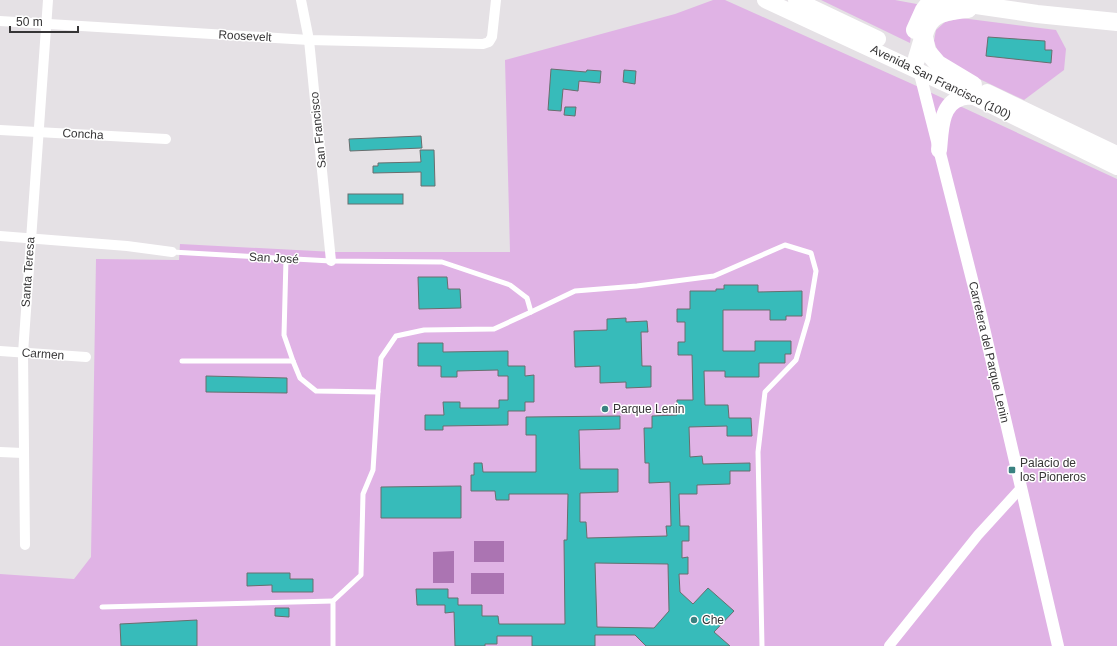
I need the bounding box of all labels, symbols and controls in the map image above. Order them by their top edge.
scale bar [10,8,78,34]
text: 50 m [16,15,43,29]
street label: Roosevelt [218,28,273,44]
street label: Avenida San Francisco (100) [868,42,1014,122]
street label: San Francisco [307,91,329,169]
street label: Concha [62,126,104,142]
street label: Santa Teresa [19,236,37,308]
street label: San José [249,250,300,266]
street label: Carretera del Parque Lenin [966,280,1012,424]
street label: Carmen [21,346,65,362]
place label: Parque Lenin [613,402,684,416]
marker: Parque Lenin [600,404,610,414]
place label: Palacio de los Pioneros [1020,456,1086,484]
marker: Palacio de los Pioneros [1007,465,1017,475]
place label: Che [702,613,724,627]
marker: Che [689,615,699,625]

